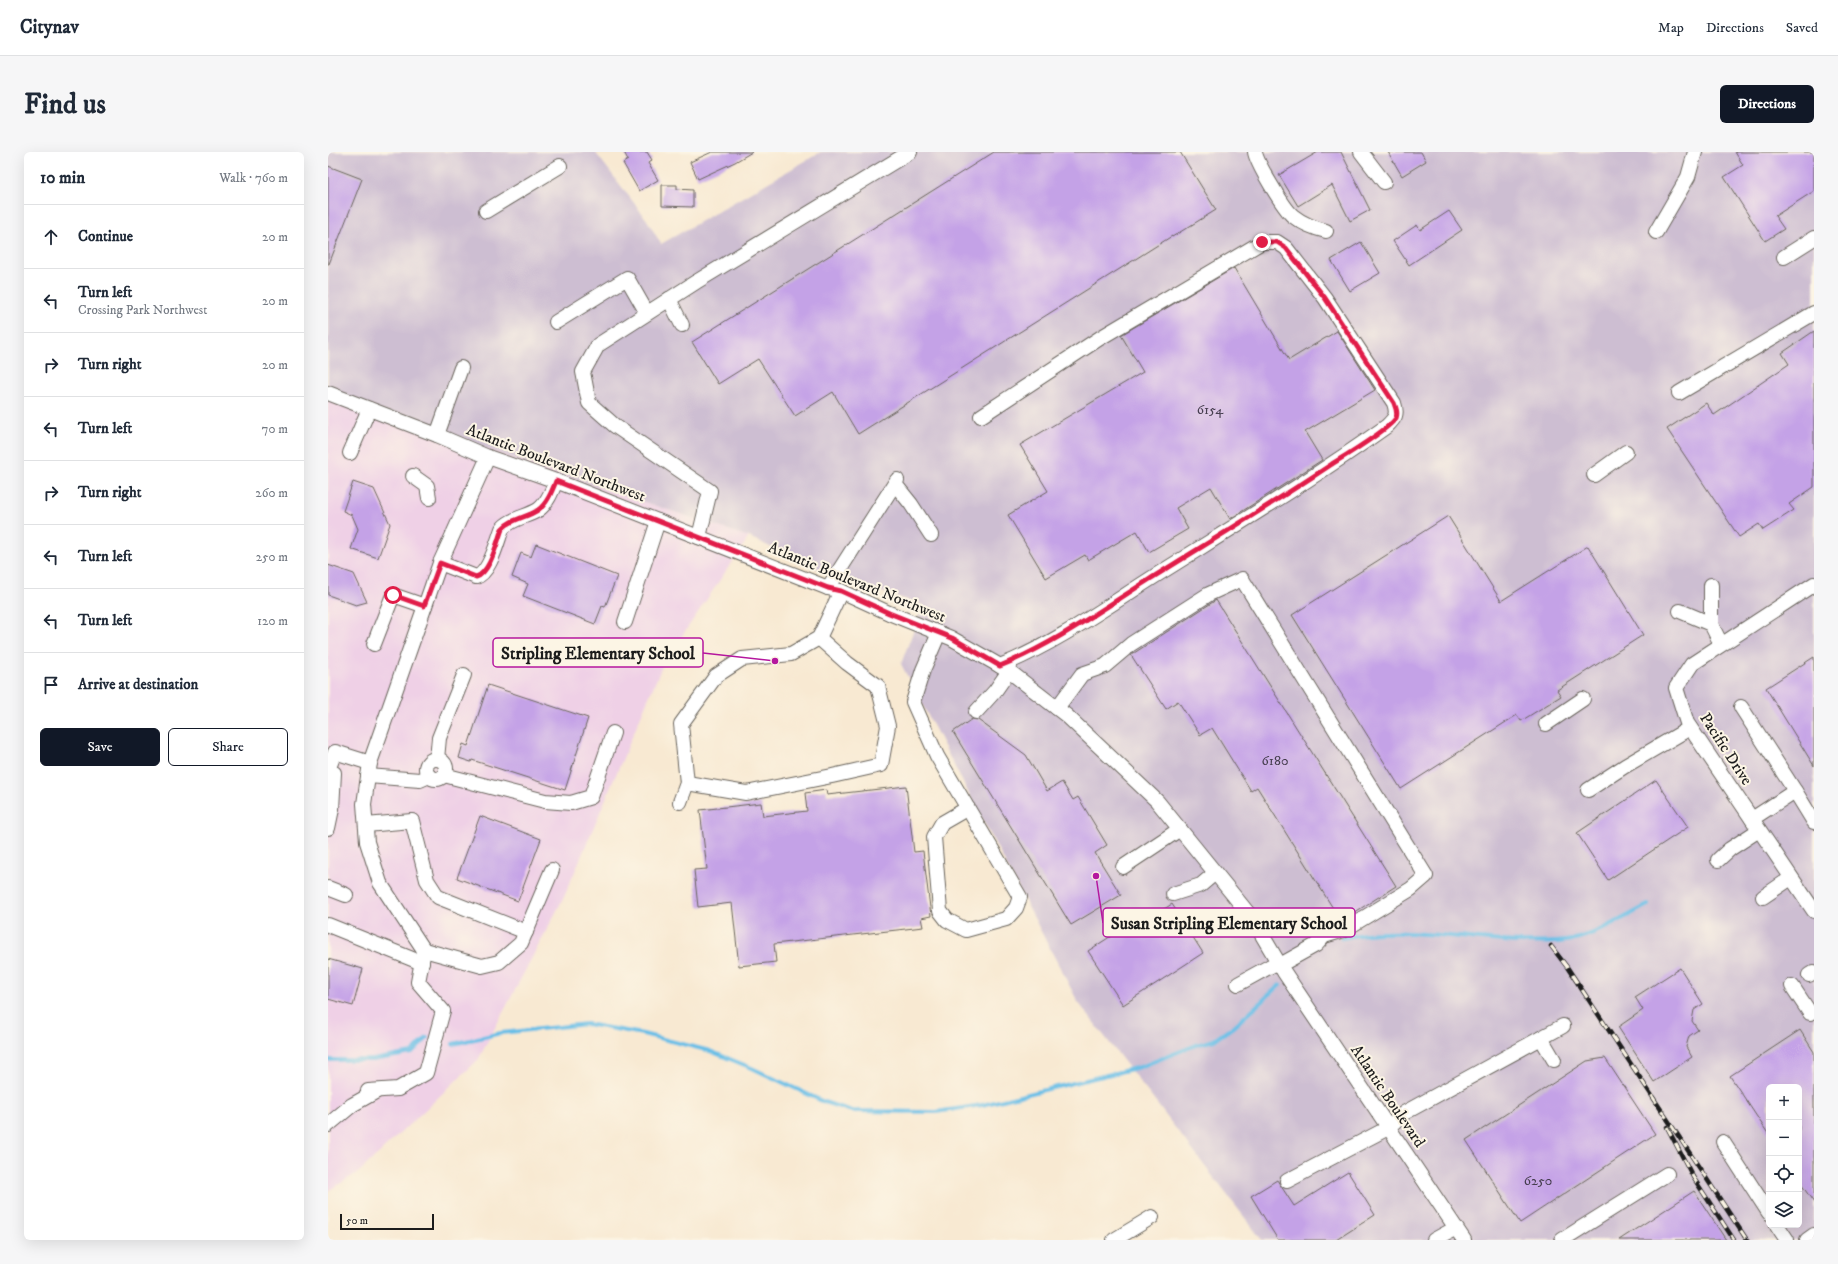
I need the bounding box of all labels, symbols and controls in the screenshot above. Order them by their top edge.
text: Citynav [20,16,79,39]
text: Map [1658,19,1684,37]
text: Directions [1706,19,1764,37]
text: Saved [1786,19,1818,37]
button: Directions [1720,85,1814,123]
text: Find us [24,87,106,122]
text: 10 min [40,167,85,189]
text: Walk · 760 m [219,170,288,186]
icon: ahead [40,226,62,248]
text: Continue [78,227,133,246]
text: 20 m [262,229,288,245]
route end [1253,233,1271,251]
text: Turn left [78,283,132,302]
icon: left [40,290,62,312]
text: 20 m [262,293,288,309]
text: Crossing Park Northwest [78,302,207,318]
icon: right [40,354,62,376]
text: Turn right [78,355,141,374]
text: 20 m [262,357,288,373]
house number: 6154 [1197,401,1224,419]
icon: left [40,418,62,440]
text: Turn left [78,419,132,438]
street label: Atlantic Boulevard Northwest [464,420,648,506]
text: 70 m [262,421,288,437]
icon: right [40,482,62,504]
text: Turn right [78,483,141,502]
text: 260 m [255,485,288,501]
street label: Atlantic Boulevard Northwest [765,537,949,627]
icon: left [40,546,62,568]
text: Turn left [78,547,132,566]
text: 250 m [256,549,288,565]
route start [384,586,402,604]
icon: left [40,610,62,632]
text: Turn left [78,611,132,630]
text: 120 m [257,613,288,629]
callout: Stripling Elementary School [493,638,703,667]
text: Stripling Elementary School [501,643,696,665]
icon: arrive [40,674,62,696]
text: Arrive at destination [78,675,198,694]
street label: Pacific Drive [1695,709,1757,789]
button: Save [40,728,160,766]
button: Share [168,728,288,766]
house number: 6180 [1262,752,1288,770]
callout: Susan Stripling Elementary School [1103,908,1355,937]
text: Susan Stripling Elementary School [1111,913,1348,935]
street label: Atlantic Boulevard [1346,1041,1430,1151]
map controls [1766,1084,1802,1228]
button: + [1766,1084,1802,1120]
button: − [1766,1120,1802,1156]
button: locate [1766,1156,1802,1192]
house number: 6250 [1524,1172,1552,1190]
button: layers [1766,1192,1802,1228]
scale bar [340,1212,434,1231]
text: 50 m [346,1214,368,1228]

